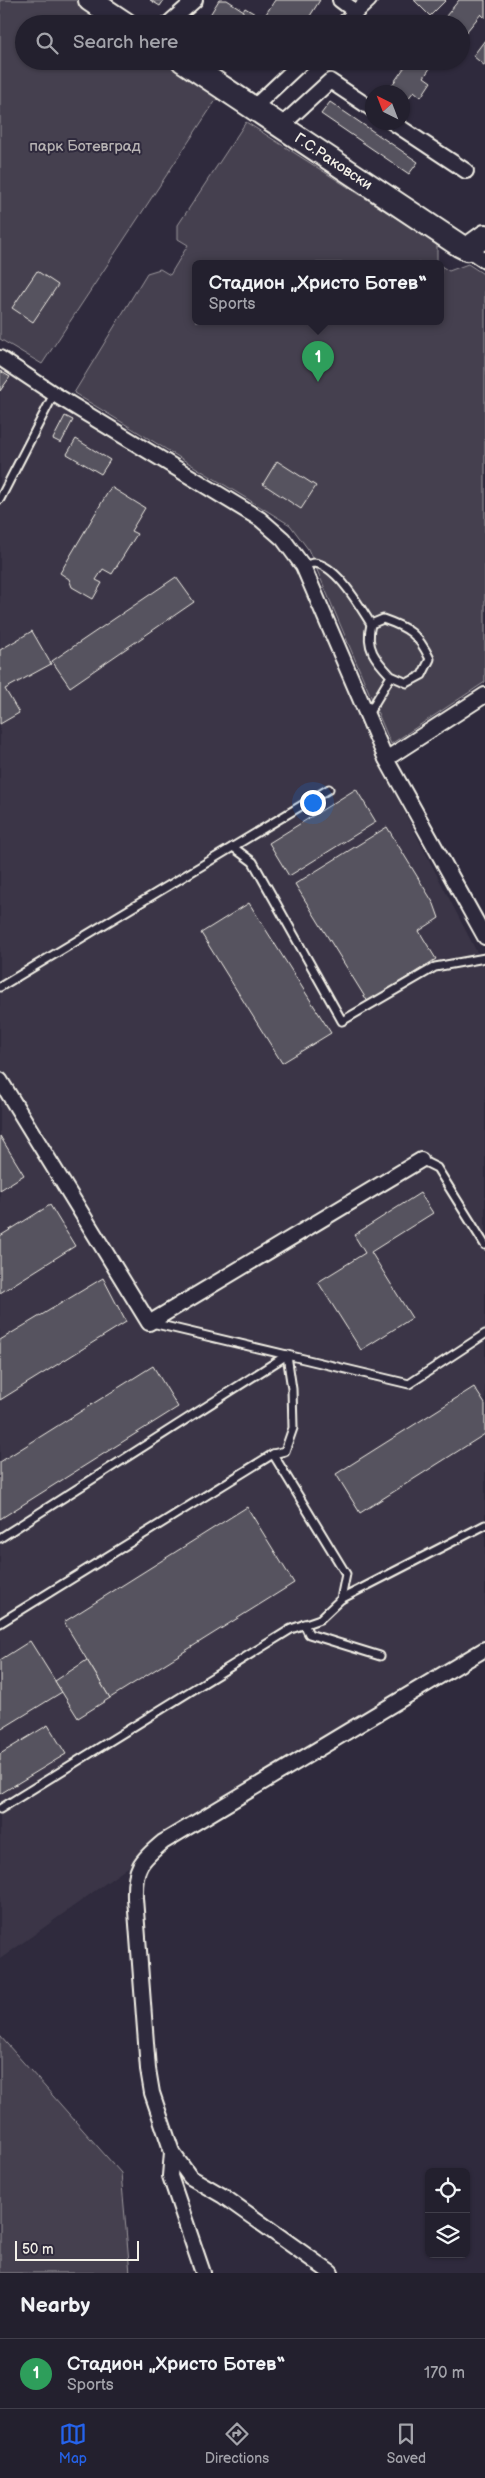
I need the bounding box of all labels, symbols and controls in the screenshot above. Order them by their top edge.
search box [15,15,470,70]
icon: search [33,29,61,57]
text: Search here [73,31,178,54]
north arrow [365,85,410,130]
street label: Г.С.Раковски [291,129,376,194]
park label: парк Ботевград [29,137,141,156]
popup [192,260,444,325]
text: Стадион „Христо Ботев“ [209,272,427,295]
text: Sports [209,295,255,314]
pin: 1 [302,341,334,382]
your location [300,790,326,816]
map controls [425,2168,470,2258]
button: locate [425,2168,470,2213]
button: layers [425,2213,470,2258]
scale bar [15,2238,139,2261]
text: 50 m [22,2241,54,2258]
text: Nearby [20,2293,90,2318]
text: Стадион „Христо Ботев“ [67,2353,286,2376]
text: 1 [33,2364,39,2383]
text: 170 m [424,2364,465,2383]
text: Sports [67,2376,114,2395]
tab: Map [59,2420,87,2467]
tab: Directions [205,2420,269,2467]
tab: Saved [387,2420,426,2467]

